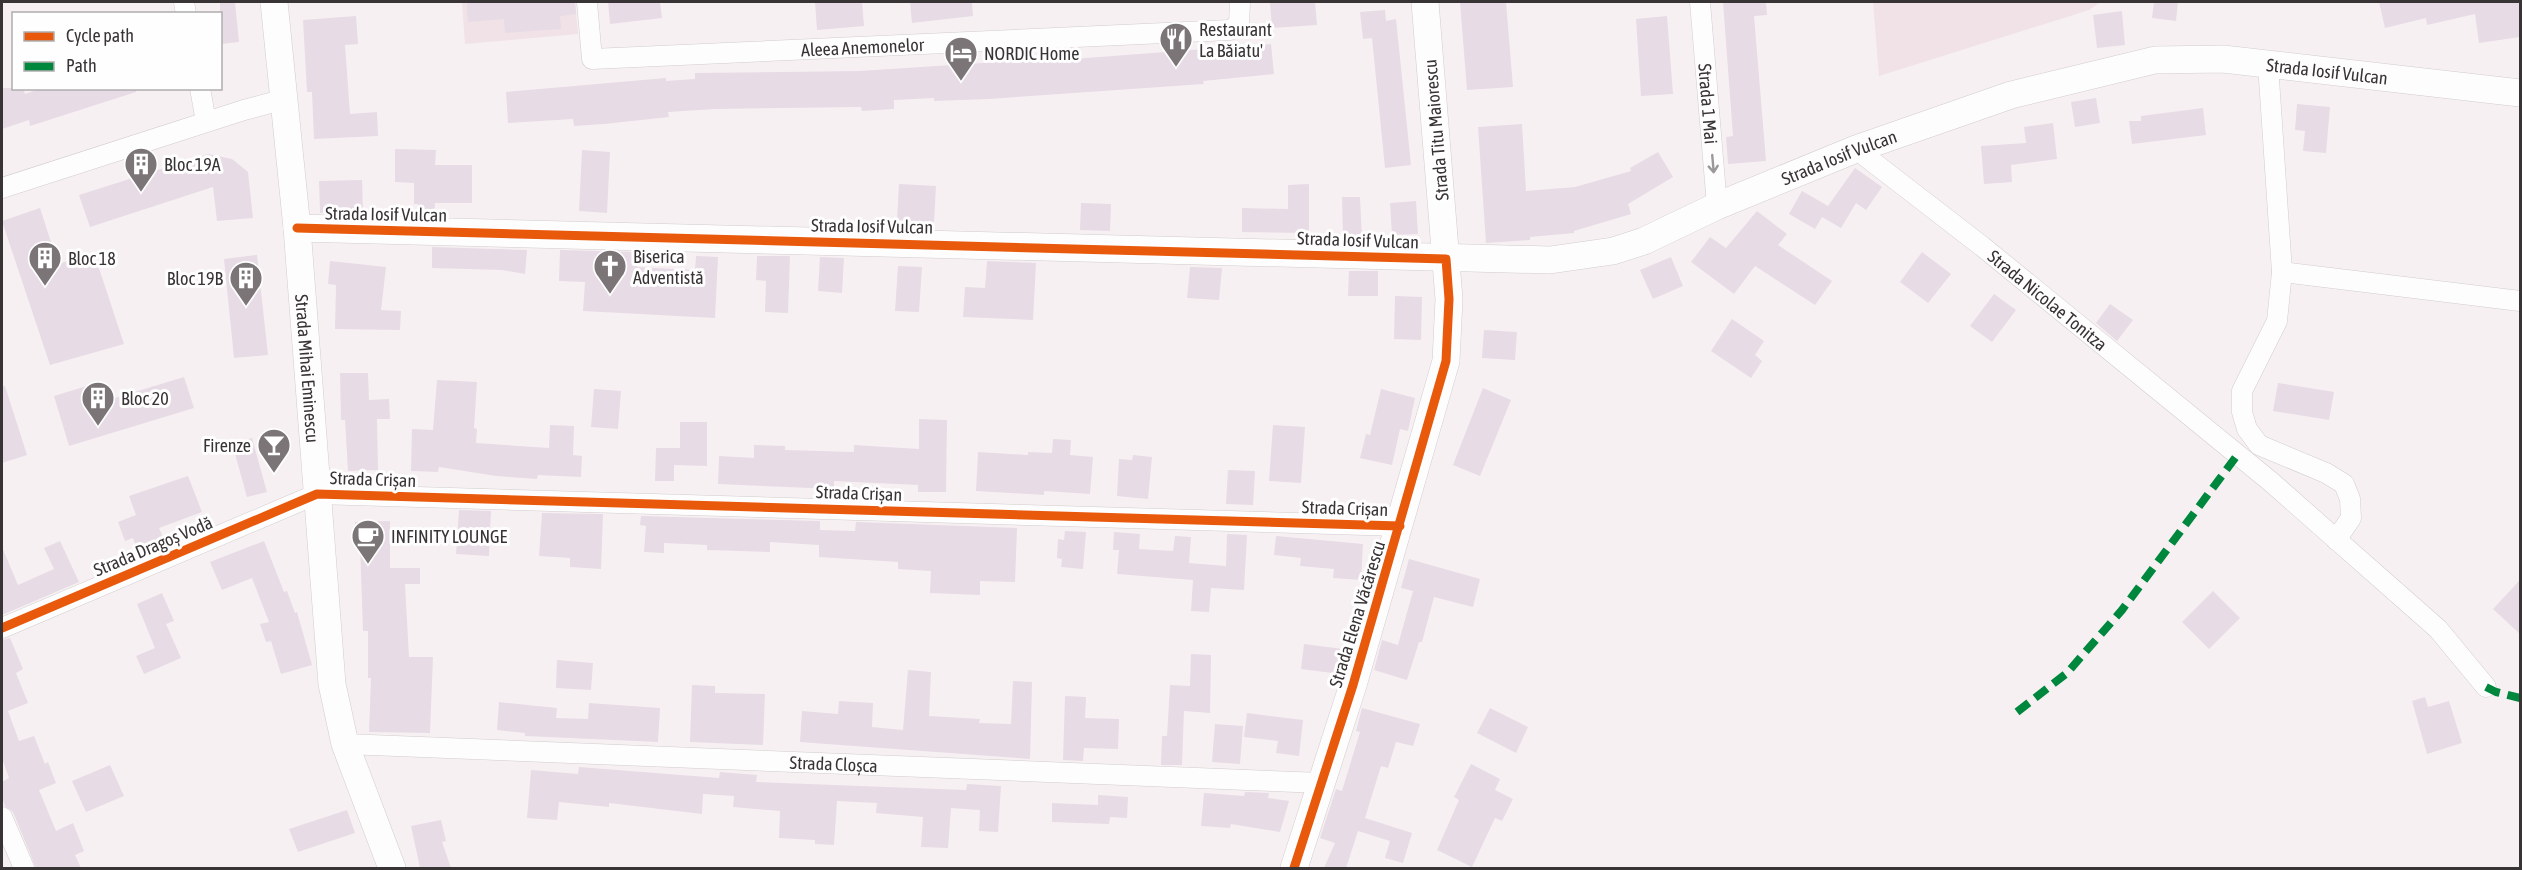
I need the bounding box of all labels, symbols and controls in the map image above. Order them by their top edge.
legend [12,12,222,90]
place label: Restaurant La Băiatu' [1199,19,1272,61]
restaurant icon: Restaurant La Băiatu' [1158,21,1194,68]
text: Cycle path [66,25,134,46]
street label: Aleea Anemonelor [801,33,925,60]
hotel icon: NORDIC Home [943,35,979,82]
place label: NORDIC Home [984,43,1079,64]
street label: Strada Iosif Vulcan [2265,54,2389,88]
text: Path [66,55,97,76]
street label: Strada Titu Maiorescu [1419,59,1453,201]
street label: Strada 1 Mai [1695,62,1722,145]
street label: Strada Iosif Vulcan [1778,125,1899,189]
building icon: Bloc 19A [123,146,159,193]
place label: Bloc 19A [164,154,221,175]
one-way arrow [1708,154,1719,174]
street label: Strada Iosif Vulcan [325,202,447,226]
street label: Strada Iosif Vulcan [811,214,933,238]
street label: Strada Iosif Vulcan [1297,227,1419,253]
building icon: Bloc 18 [27,240,63,287]
street label: Strada Nicolae Tonitza [1984,245,2112,355]
place label: Biserica Adventistă [633,246,704,288]
place label: Bloc 18 [68,248,116,269]
church icon: Biserica Adventistă [592,248,628,295]
building icon: Bloc 19B [228,260,264,307]
place label: Bloc 19B [167,268,223,289]
street label: Strada Mihai Eminescu [292,293,324,443]
building icon: Bloc 20 [80,380,116,427]
place label: Bloc 20 [121,388,169,409]
bar icon: Firenze [256,427,292,474]
place label: Firenze [203,435,251,456]
street label: Strada Crișan [329,467,417,491]
street label: Strada Crișan [815,481,903,505]
street label: Strada Crișan [1301,496,1389,520]
street label: Strada Dragoș Vodă [90,511,216,581]
cafe icon: INFINITY LOUNGE [350,518,386,565]
place label: INFINITY LOUNGE [391,526,508,547]
street label: Strada Elena Văcărescu [1325,538,1389,690]
street label: Strada Cloșca [789,751,878,776]

